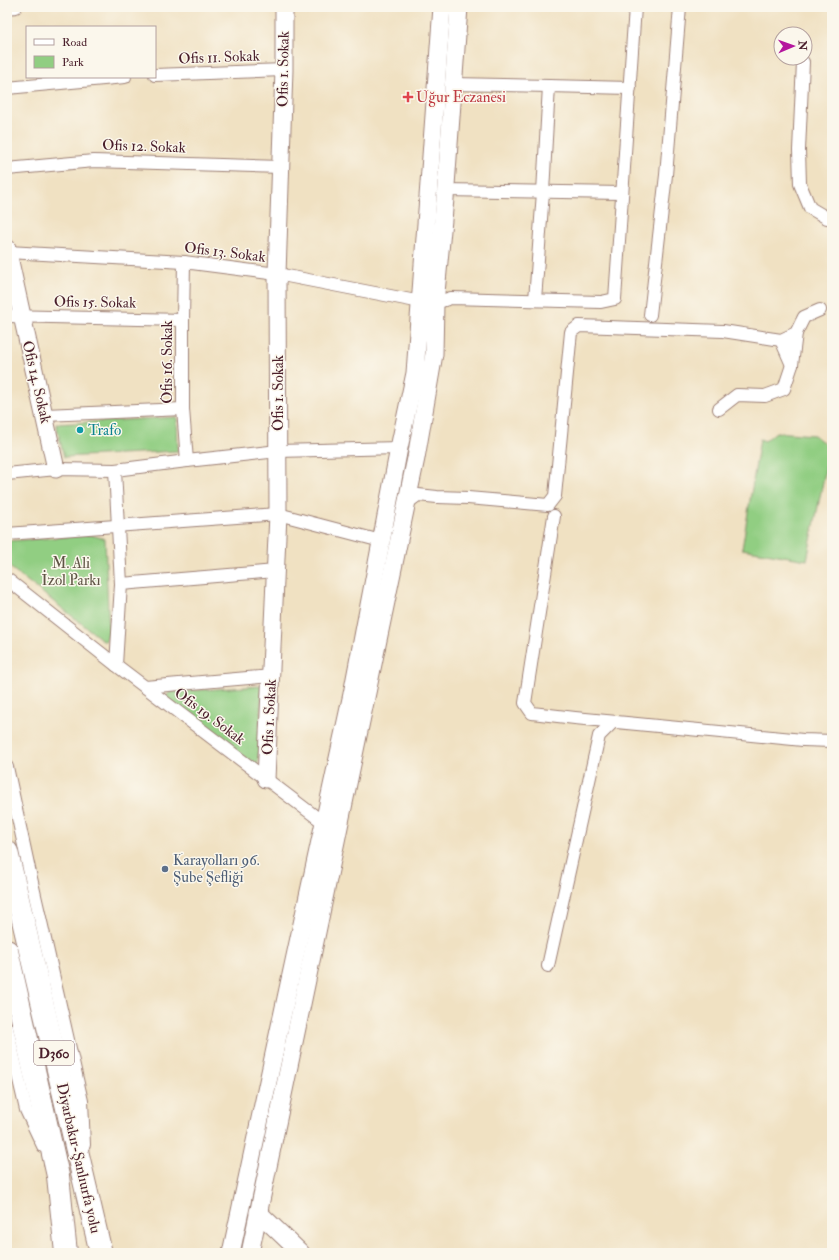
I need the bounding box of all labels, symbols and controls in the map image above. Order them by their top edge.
legend [26,26,156,78]
north arrow [773,26,813,66]
street label: Ofis 1. Sokak [273,31,294,107]
text: Road [62,35,87,50]
text: N [796,40,809,52]
street label: Ofis 11. Sokak [178,47,260,68]
text: Park [62,55,84,70]
place label: Uğur Eczanesi [416,88,506,107]
marker: Uğur Eczanesi [403,92,413,102]
street label: Ofis 12. Sokak [102,136,186,157]
street label: Ofis 13. Sokak [183,238,267,267]
street label: Ofis 15. Sokak [54,292,136,313]
street label: Ofis 16. Sokak [158,320,177,404]
street label: Ofis 14. Sokak [18,339,55,425]
street label: Ofis 1. Sokak [269,355,288,431]
place label: Trafo [88,421,121,440]
marker: Trafo [75,425,85,435]
park label: M. Ali İzol Parkı [42,554,100,590]
street label: Ofis 1. Sokak [258,679,281,756]
street label: Ofis 19. Sokak [171,684,249,749]
place label: Karayolları 96. Şube Şefliği [173,851,260,887]
marker: Karayolları 96. Şube Şefliği [160,864,170,874]
road number: D360 [34,1041,74,1065]
street label: Diyarbakır-Şanlıurfa yolu [52,1081,105,1235]

